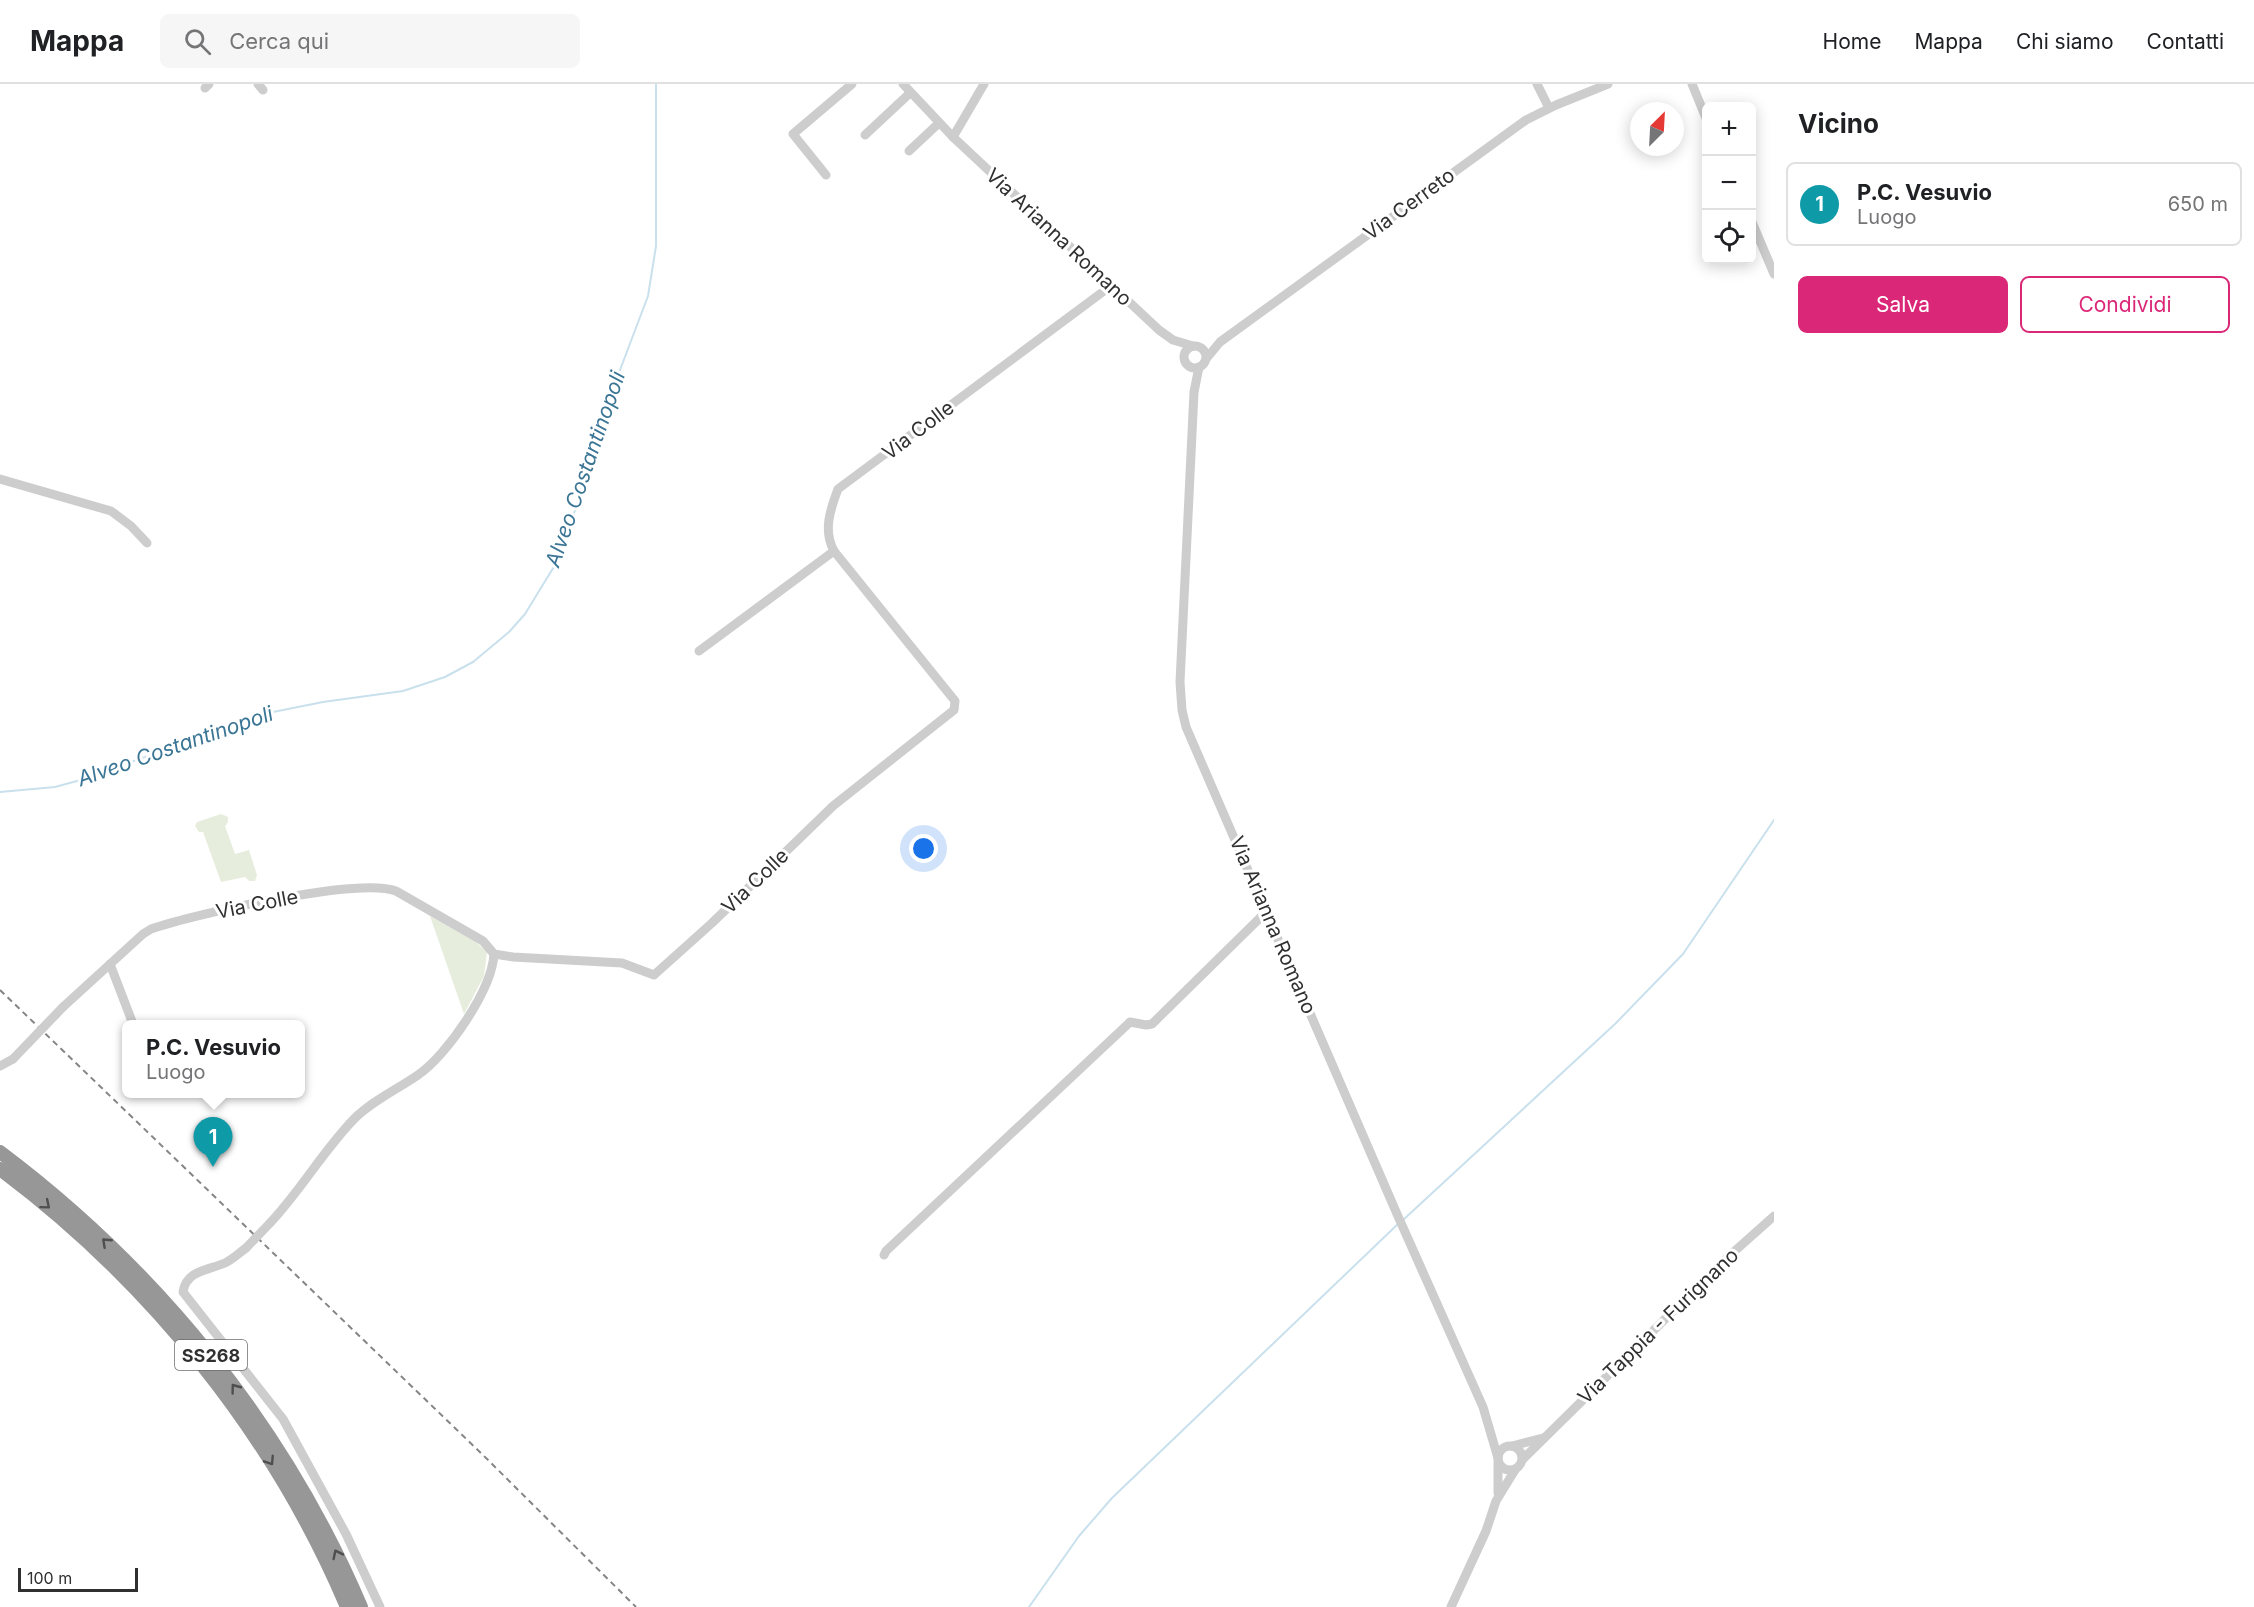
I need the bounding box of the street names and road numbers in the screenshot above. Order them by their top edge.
street label: Via Arianna Romano [981,163,1137,311]
street label: Via Cerreto [1359,163,1459,245]
street label: Via Colle [877,395,959,465]
street label: Via Arianna Romano [1225,832,1321,1018]
street label: Via Colle [717,843,793,919]
street label: Via Colle [214,884,300,924]
street label: Via Tappia - Furignano [1573,1243,1743,1409]
road number: SS268 [175,1340,247,1370]

